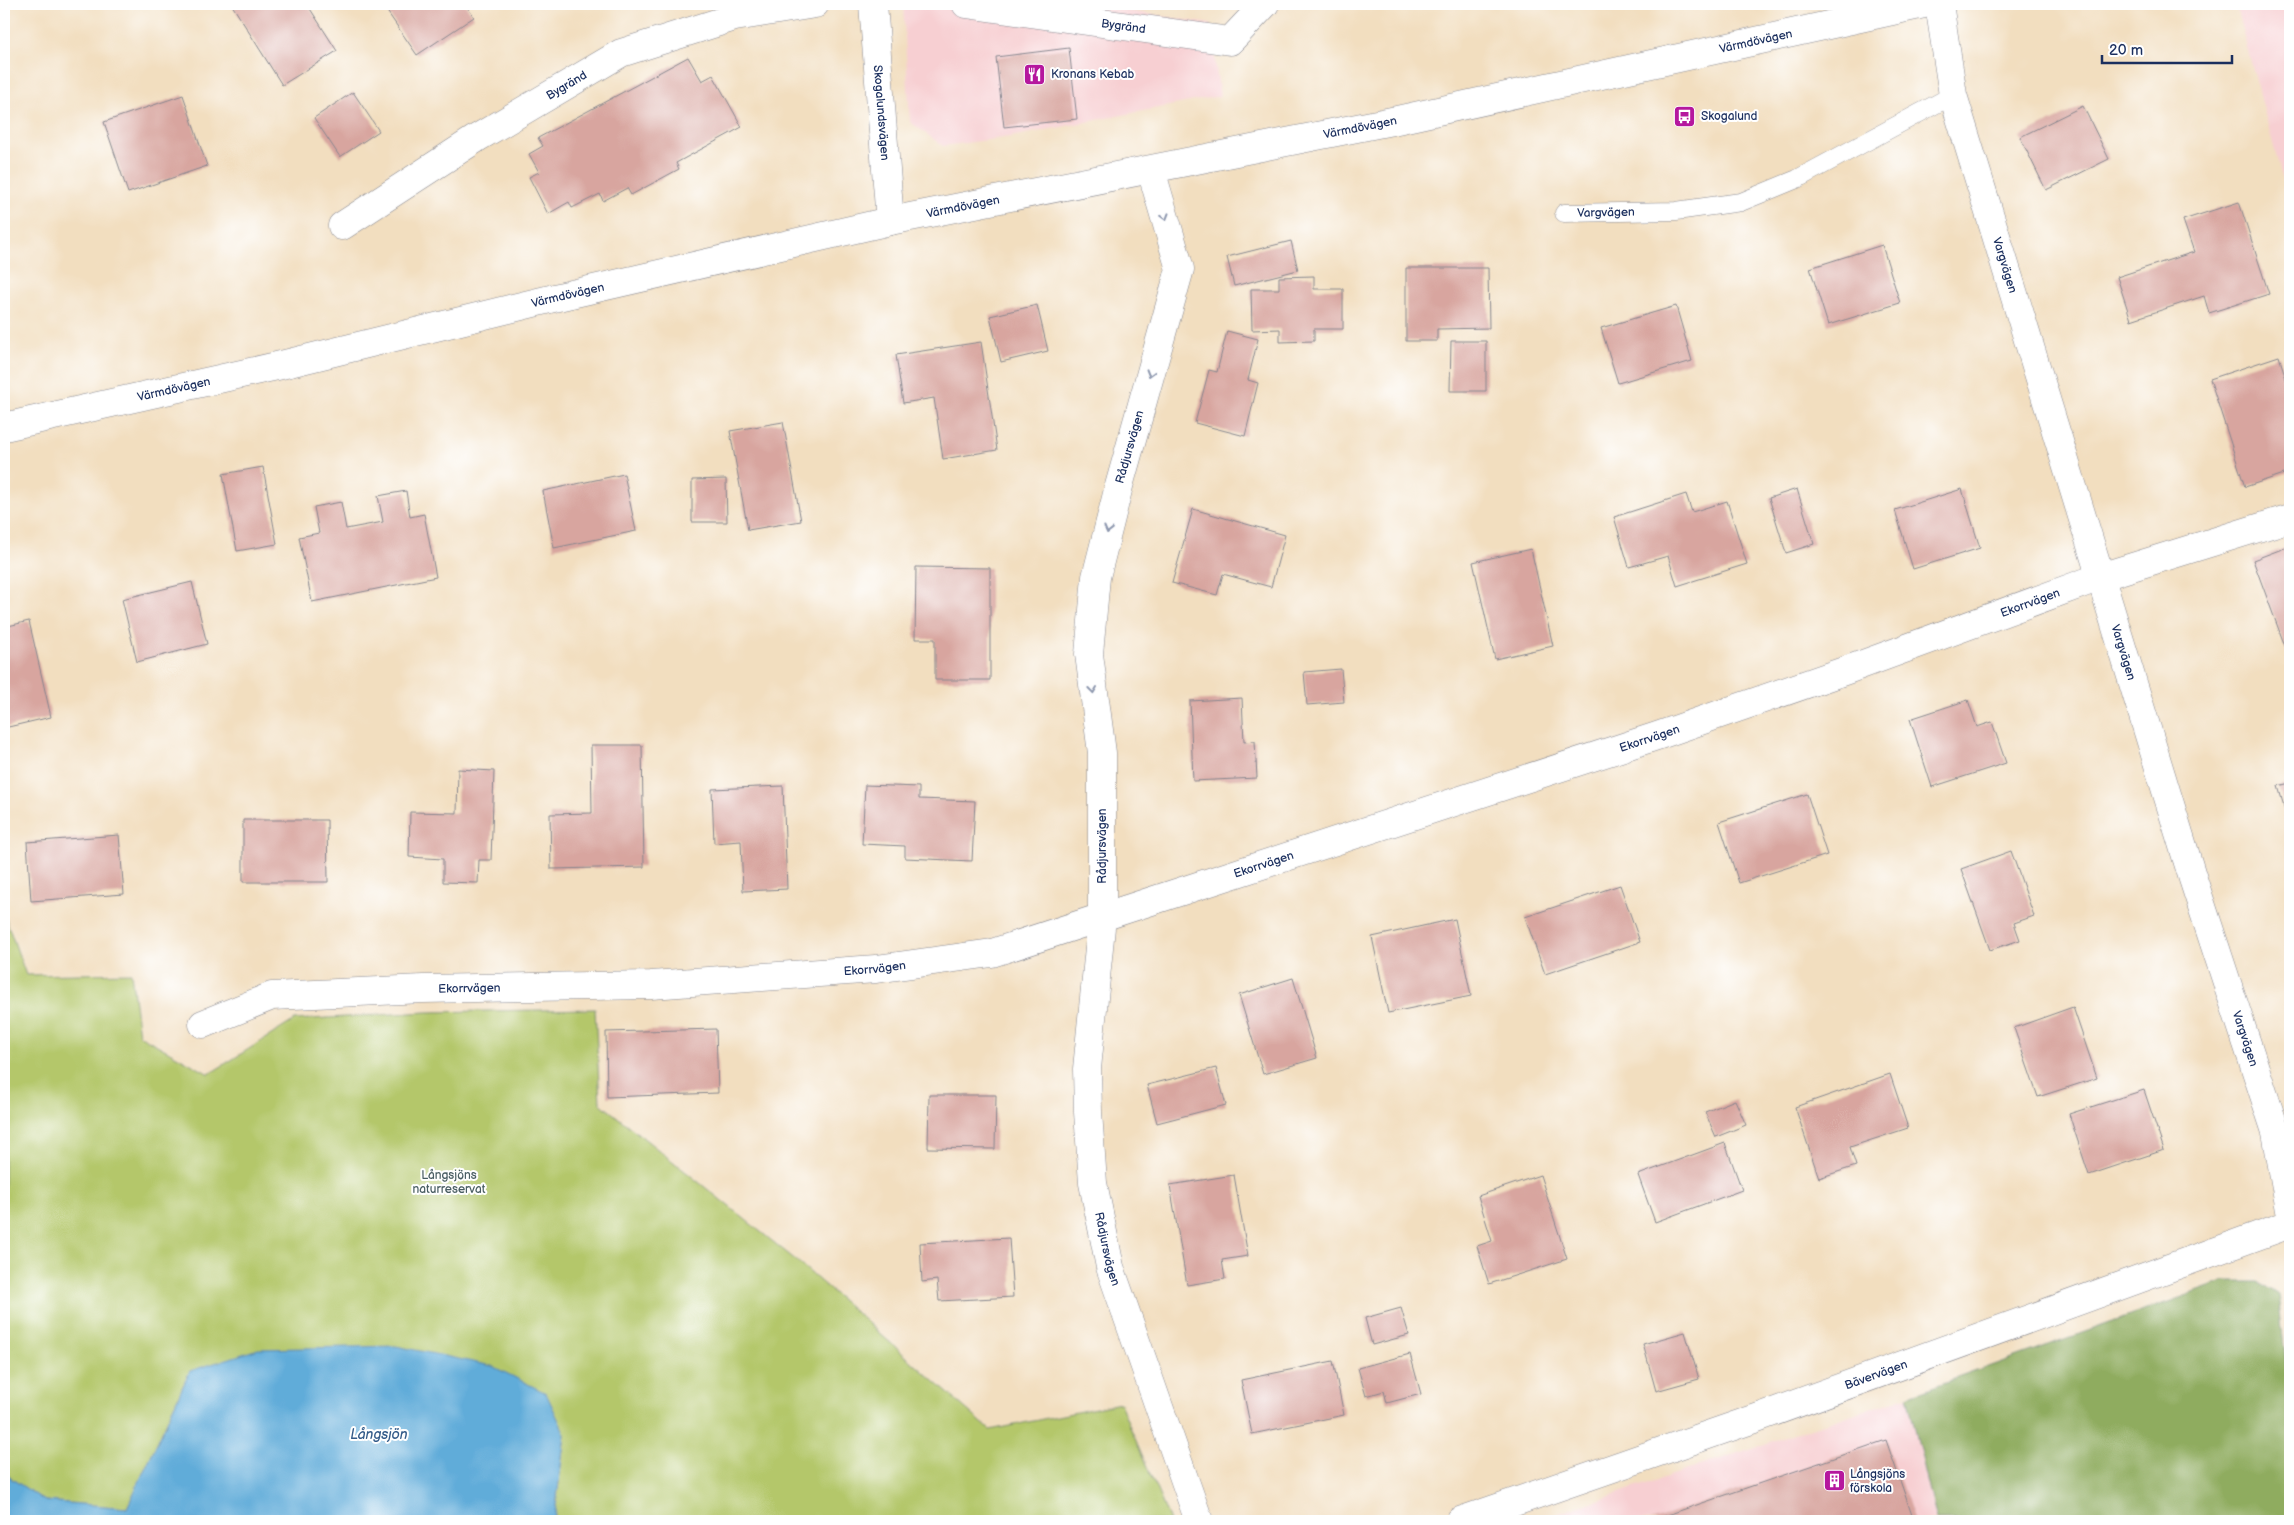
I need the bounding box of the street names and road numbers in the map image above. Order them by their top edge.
street label: Bygränd [1100,16,1147,37]
street label: Värmdövägen [1718,26,1794,56]
street label: Skogalundsvägen [870,64,893,161]
street label: Bygränd [543,67,590,103]
street label: Värmdövägen [1322,113,1398,142]
street label: Värmdövägen [925,192,1001,221]
street label: Vargvägen [1577,204,1635,220]
street label: Vargvägen [1989,235,2021,295]
street label: Värmdövägen [530,279,606,311]
street label: Värmdövägen [136,374,212,404]
street label: Rådjursvägen [1112,409,1148,485]
street label: Ekorrvägen [1998,585,2062,621]
street label: Vargvägen [2108,623,2139,682]
street label: Ekorrvägen [1618,721,1682,755]
street label: Rådjursvägen [1095,808,1110,884]
street label: Ekorrvägen [1232,847,1296,881]
street label: Ekorrvägen [843,957,907,979]
street label: Ekorrvägen [438,980,501,996]
street label: Vargvägen [2229,1009,2262,1069]
street label: Rådjursvägen [1092,1211,1124,1288]
street label: Bävervägen [1843,1356,1910,1393]

